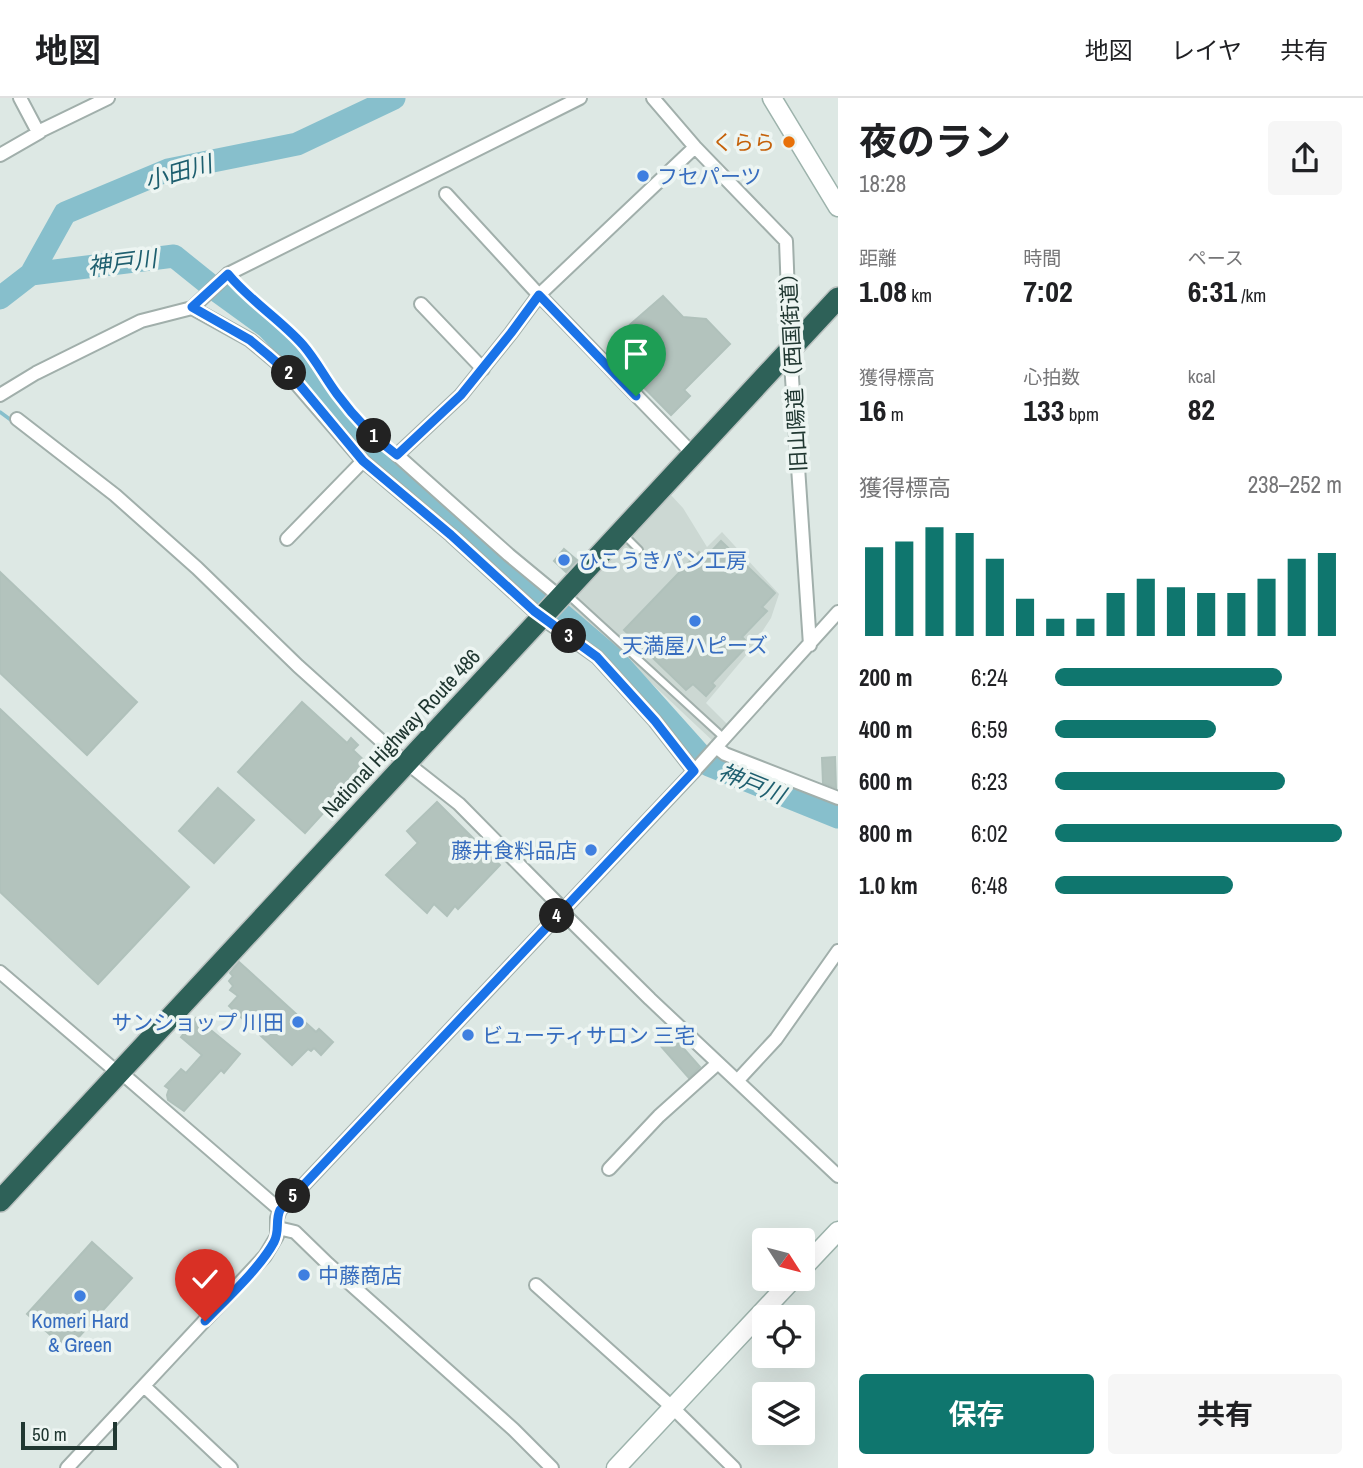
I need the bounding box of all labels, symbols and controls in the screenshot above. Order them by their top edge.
text: 地図 [35,28,101,72]
text: 地図 [1085,34,1133,66]
text: レイヤ [1171,34,1242,66]
text: 共有 [1280,34,1328,66]
text: 夜のラン [859,116,1011,167]
button: share [1268,121,1342,195]
place label: くらら [712,128,775,157]
marker: くらら [781,134,797,150]
water label: 小田川 [141,147,218,196]
place label: フセパーツ [657,162,762,191]
marker: フセパーツ [635,168,651,184]
text: 18:28 [859,168,906,199]
water label: 神戸川 [86,242,161,282]
text: 距離 [859,245,897,271]
text: 時間 [1023,245,1061,271]
text: ペース [1188,245,1244,271]
street label: 旧山陽道（西国街道） [773,261,813,473]
text: 1.08 [859,271,907,311]
text: 7:02 [1023,271,1073,311]
text: 6:31 [1188,271,1237,311]
text: km [907,282,932,308]
text: /km [1237,282,1266,308]
pin [606,324,666,396]
icon: arrive [617,335,655,373]
pin: 2 [272,356,306,390]
text: 2 [284,359,293,385]
text: kcal [1188,363,1215,389]
text: 獲得標高 [859,364,935,390]
text: 心拍数 [1023,364,1080,390]
text: 82 [1188,389,1215,429]
text: 16 [859,390,886,430]
text: 133 [1023,390,1064,430]
text: m [886,401,904,427]
text: bpm [1064,401,1099,427]
pin: 1 [356,418,392,454]
text: 1 [369,422,378,448]
text: 238–252 m [1248,469,1342,500]
text: 獲得標高 [859,472,951,503]
place label: ひこうきパン工房 [578,546,747,575]
marker: ひこうきパン工房 [556,552,572,568]
marker: 天満屋ハピーズ [687,613,703,629]
pin: 3 [552,618,586,654]
text: 3 [564,622,573,648]
place label: 天満屋ハピーズ [622,631,768,660]
street label: National Highway Route 486 [315,643,487,823]
text: 200 m [859,662,912,693]
text: 6:24 [971,662,1008,693]
text: 400 m [859,714,912,745]
text: 6:59 [971,714,1008,745]
water label: 神戸川 [714,756,793,811]
text: 600 m [859,766,912,797]
text: 6:23 [971,766,1008,797]
text: 800 m [859,818,912,849]
text: 6:02 [971,818,1008,849]
place label: 藤井食料品店 [451,836,577,865]
marker: 藤井食料品店 [583,842,599,858]
text: 1.0 km [859,870,918,901]
text: 6:48 [971,870,1008,901]
pin: 4 [540,898,574,934]
text: 4 [552,902,561,928]
place label: サンショップ 川田 [111,1008,284,1037]
marker: サンショップ 川田 [290,1014,306,1030]
place label: ビューティサロン 三宅 [482,1021,696,1050]
marker: ビューティサロン 三宅 [460,1027,476,1043]
pin: 5 [276,1178,310,1214]
text: 5 [288,1182,297,1208]
north arrow [752,1228,816,1292]
map controls [752,1228,815,1445]
pin [175,1249,235,1321]
icon: check [186,1260,224,1298]
place label: 中藤商店 [318,1261,402,1290]
marker: 中藤商店 [296,1267,312,1283]
marker: Komeri Hard & Green [72,1288,88,1304]
button: locate [752,1305,815,1368]
place label: Komeri Hard & Green [31,1306,129,1359]
button: 保存 [859,1374,1094,1454]
button: 共有 [1108,1374,1342,1454]
button: layers [752,1382,815,1445]
scale bar [21,1419,117,1451]
text: 50 m [32,1421,67,1447]

